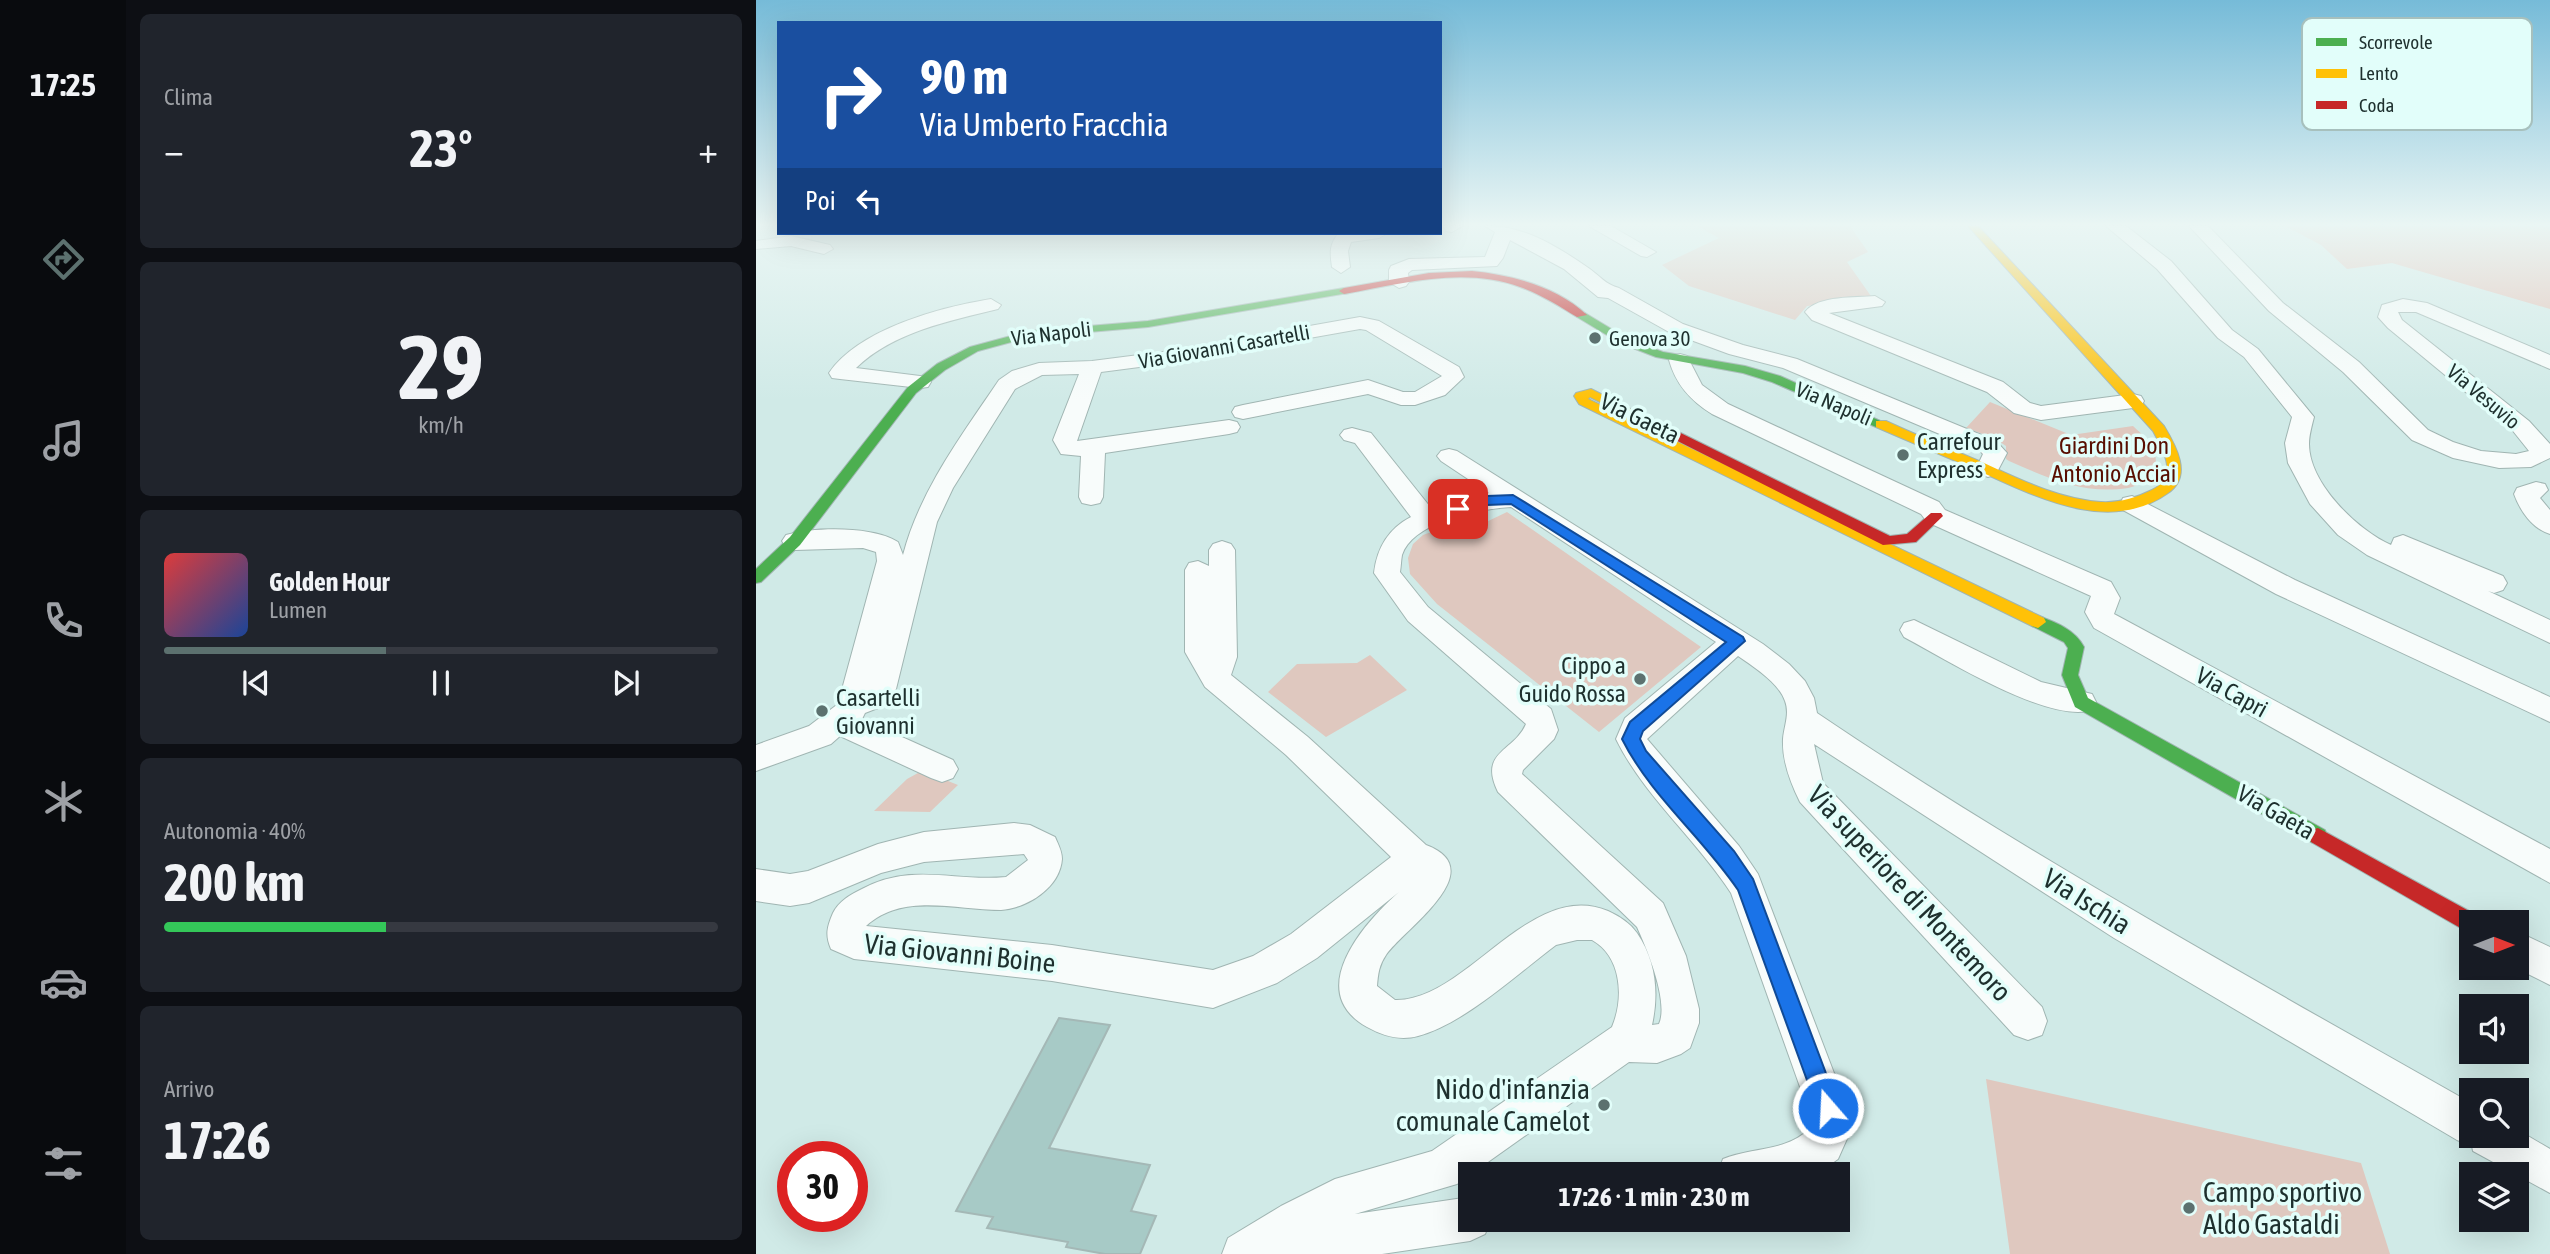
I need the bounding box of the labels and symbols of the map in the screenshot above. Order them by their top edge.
legend [2302,18,2532,130]
text: Scorrevole [2359,31,2433,53]
text: Lento [2359,62,2398,84]
text: Coda [2359,94,2394,116]
street label: Via Napoli [1010,316,1092,350]
street label: Via Giovanni Casartelli [1137,319,1311,373]
place label: Genova 30 [1609,326,1690,350]
marker: Genova 30 [1587,330,1603,346]
street label: Via Vesuvio [2443,359,2525,433]
street label: Via Napoli [1792,376,1876,430]
street label: Via Gaeta [1596,387,1684,449]
place label: Carrefour Express [1917,428,2002,483]
park label: Giardini Don Antonio Acciai [2052,432,2176,487]
marker: Carrefour Express [1895,447,1911,463]
pin [1428,479,1488,539]
place label: Cippo a Guido Rossa [1519,652,1626,707]
street label: Via Capri [2191,661,2273,723]
marker: Cippo a Guido Rossa [1632,671,1648,687]
place label: Casartelli Giovanni [836,684,920,739]
marker: Casartelli Giovanni [814,703,830,719]
street label: Via superiore di Montemoro [1802,778,2018,1008]
street label: Via Gaeta [2233,779,2319,845]
street label: Via Ischia [2037,862,2137,940]
north arrow [2459,910,2529,980]
street label: Via Giovanni Boine [863,927,1057,979]
position arrow [1791,1071,1865,1145]
place label: Nido d'infanzia comunale Camelot [1396,1073,1590,1137]
marker: Nido d'infanzia comunale Camelot [1596,1097,1612,1113]
speed limit sign: 30 [777,1141,868,1232]
place label: Campo sportivo Aldo Gastaldi [2203,1176,2362,1240]
marker: Campo sportivo Aldo Gastaldi [2181,1200,2197,1216]

